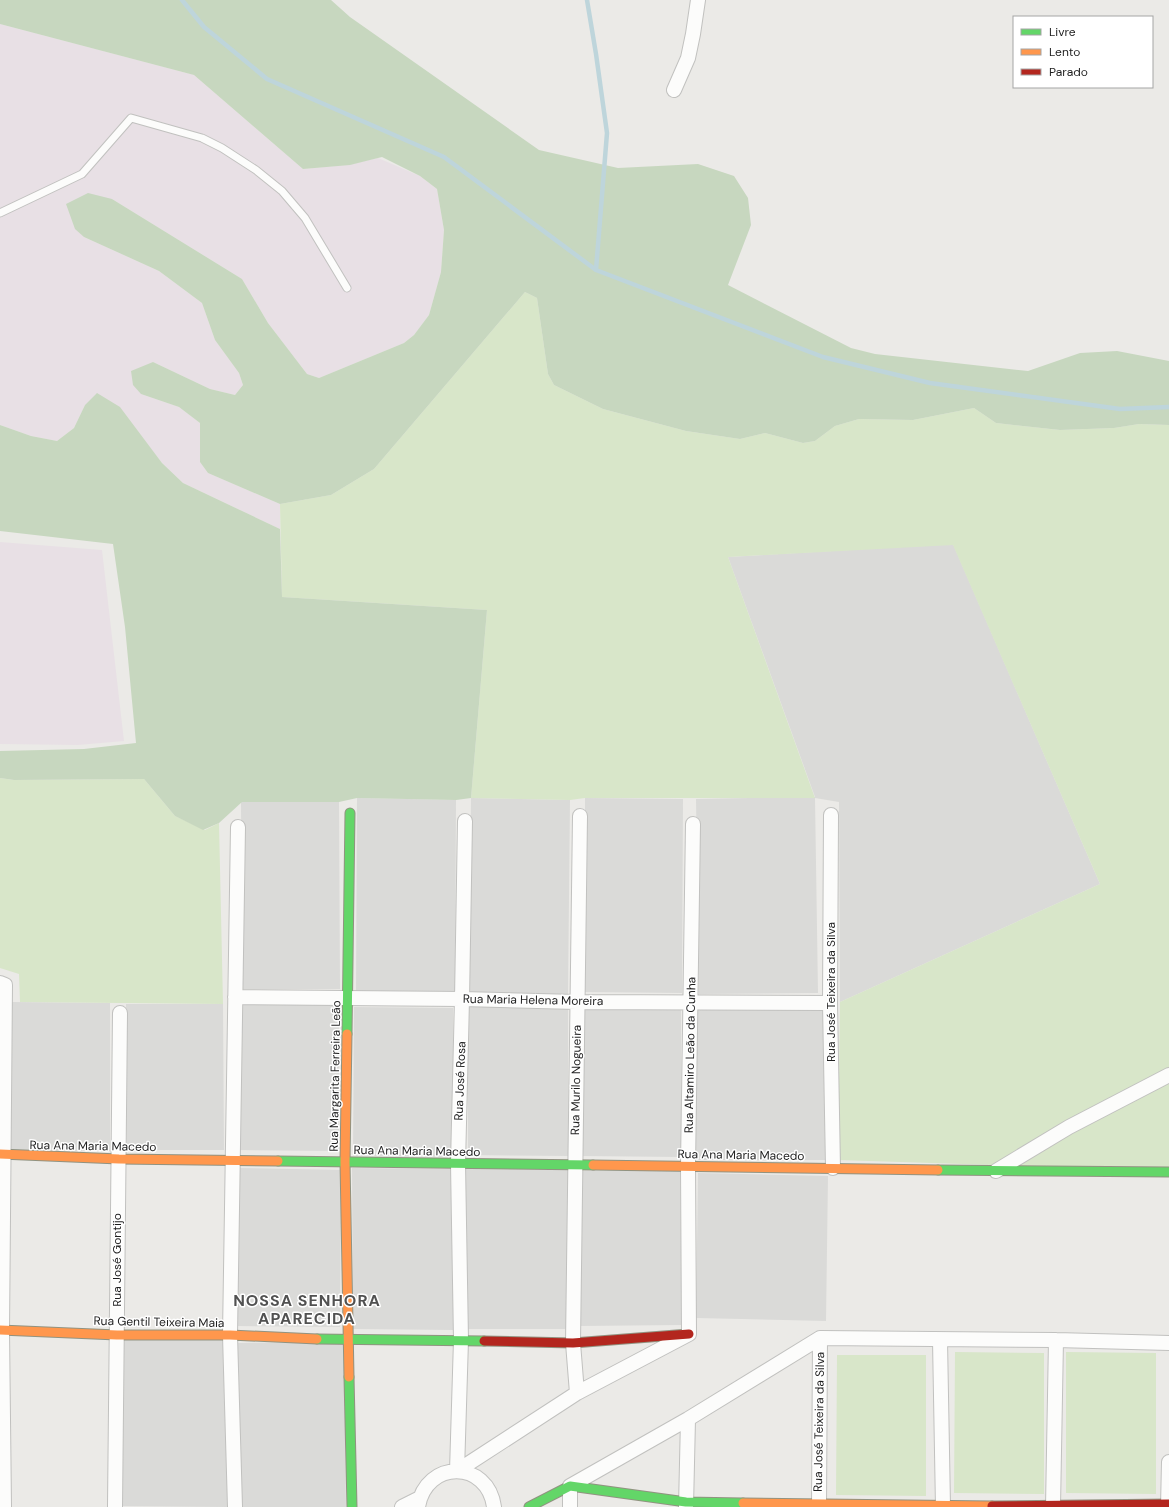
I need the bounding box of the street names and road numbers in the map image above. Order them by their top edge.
street label: Rua José Teixeira da Silva [823,922,839,1062]
street label: Rua Altamiro Leão da Cunha [681,977,699,1133]
street label: Rua Maria Helena Moreira [463,991,603,1009]
street label: Rua Margarita Ferreira Leão [326,1000,344,1152]
street label: Rua Murilo Nogueira [567,1025,585,1135]
street label: Rua José Rosa [451,1041,469,1121]
street label: Rua Ana Maria Macedo [29,1137,157,1155]
street label: Rua Ana Maria Macedo [353,1142,481,1160]
street label: Rua Ana Maria Macedo [677,1146,805,1164]
street label: Rua José Gontijo [109,1213,125,1307]
street label: Rua Gentil Teixeira Maia [93,1313,225,1331]
street label: Rua José Teixeira da Silva [810,1352,828,1492]

